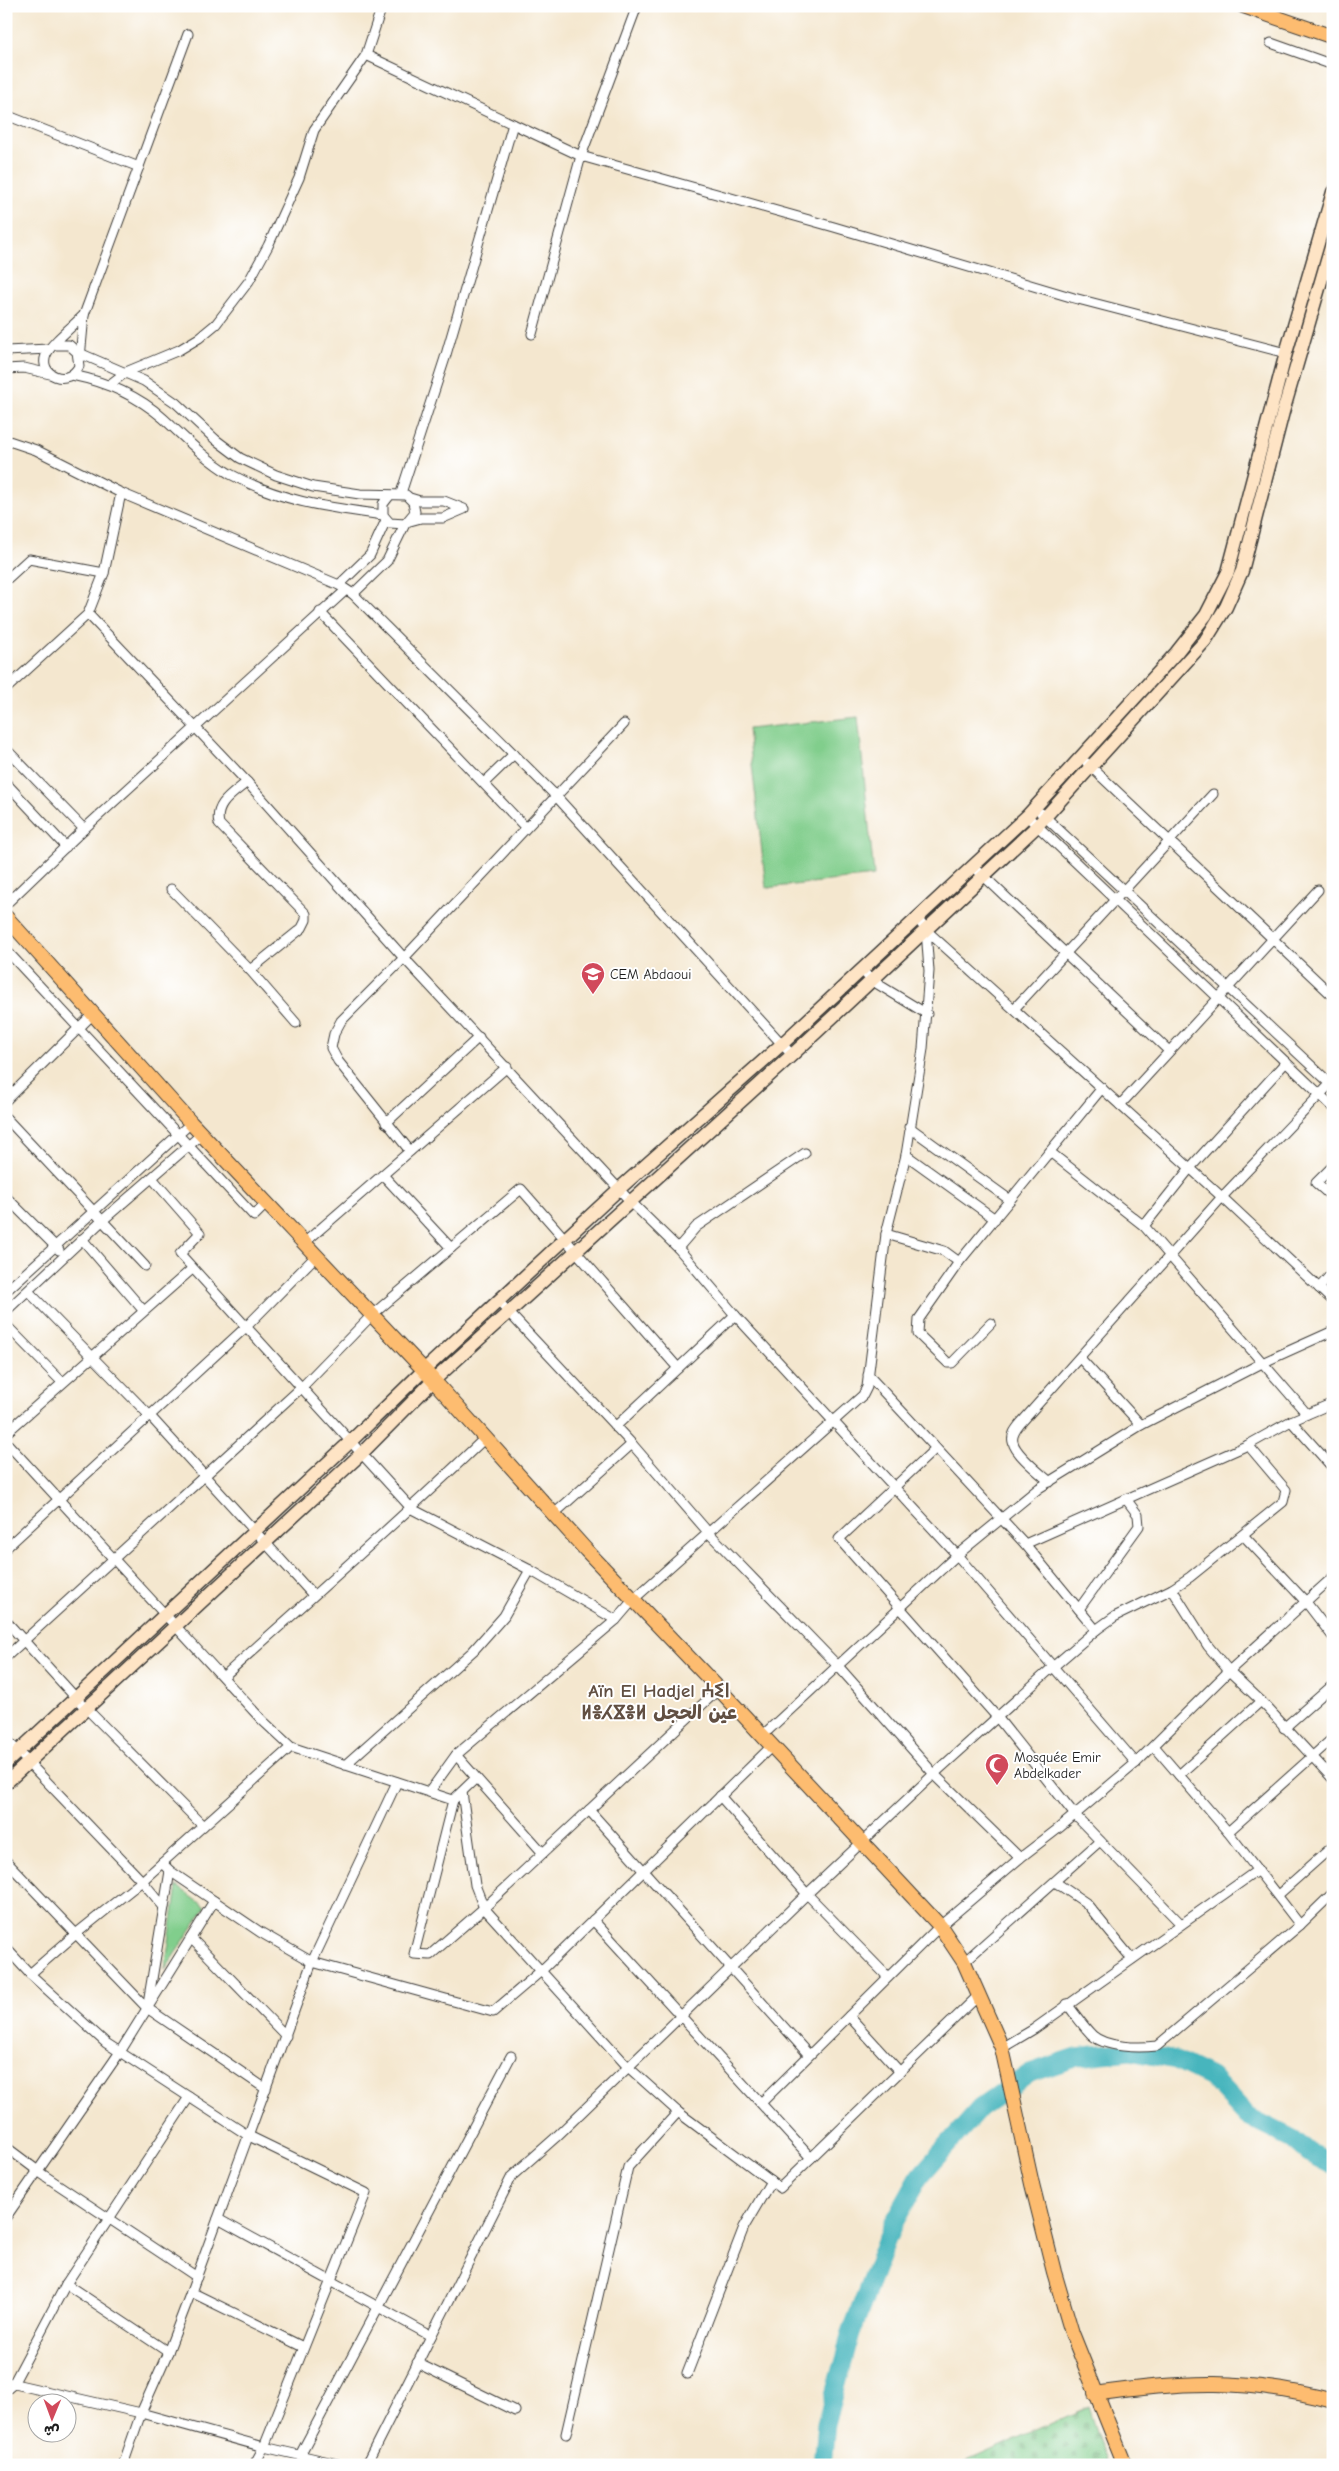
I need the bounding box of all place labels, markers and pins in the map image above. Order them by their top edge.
school or university icon: CEM Abdaoui [580,961,606,995]
place label: CEM Abdaoui [610,966,691,983]
place label: Mosquée Emir Abdelkader [1014,1749,1101,1782]
mosque icon: Mosquée Emir Abdelkader [984,1752,1010,1786]

